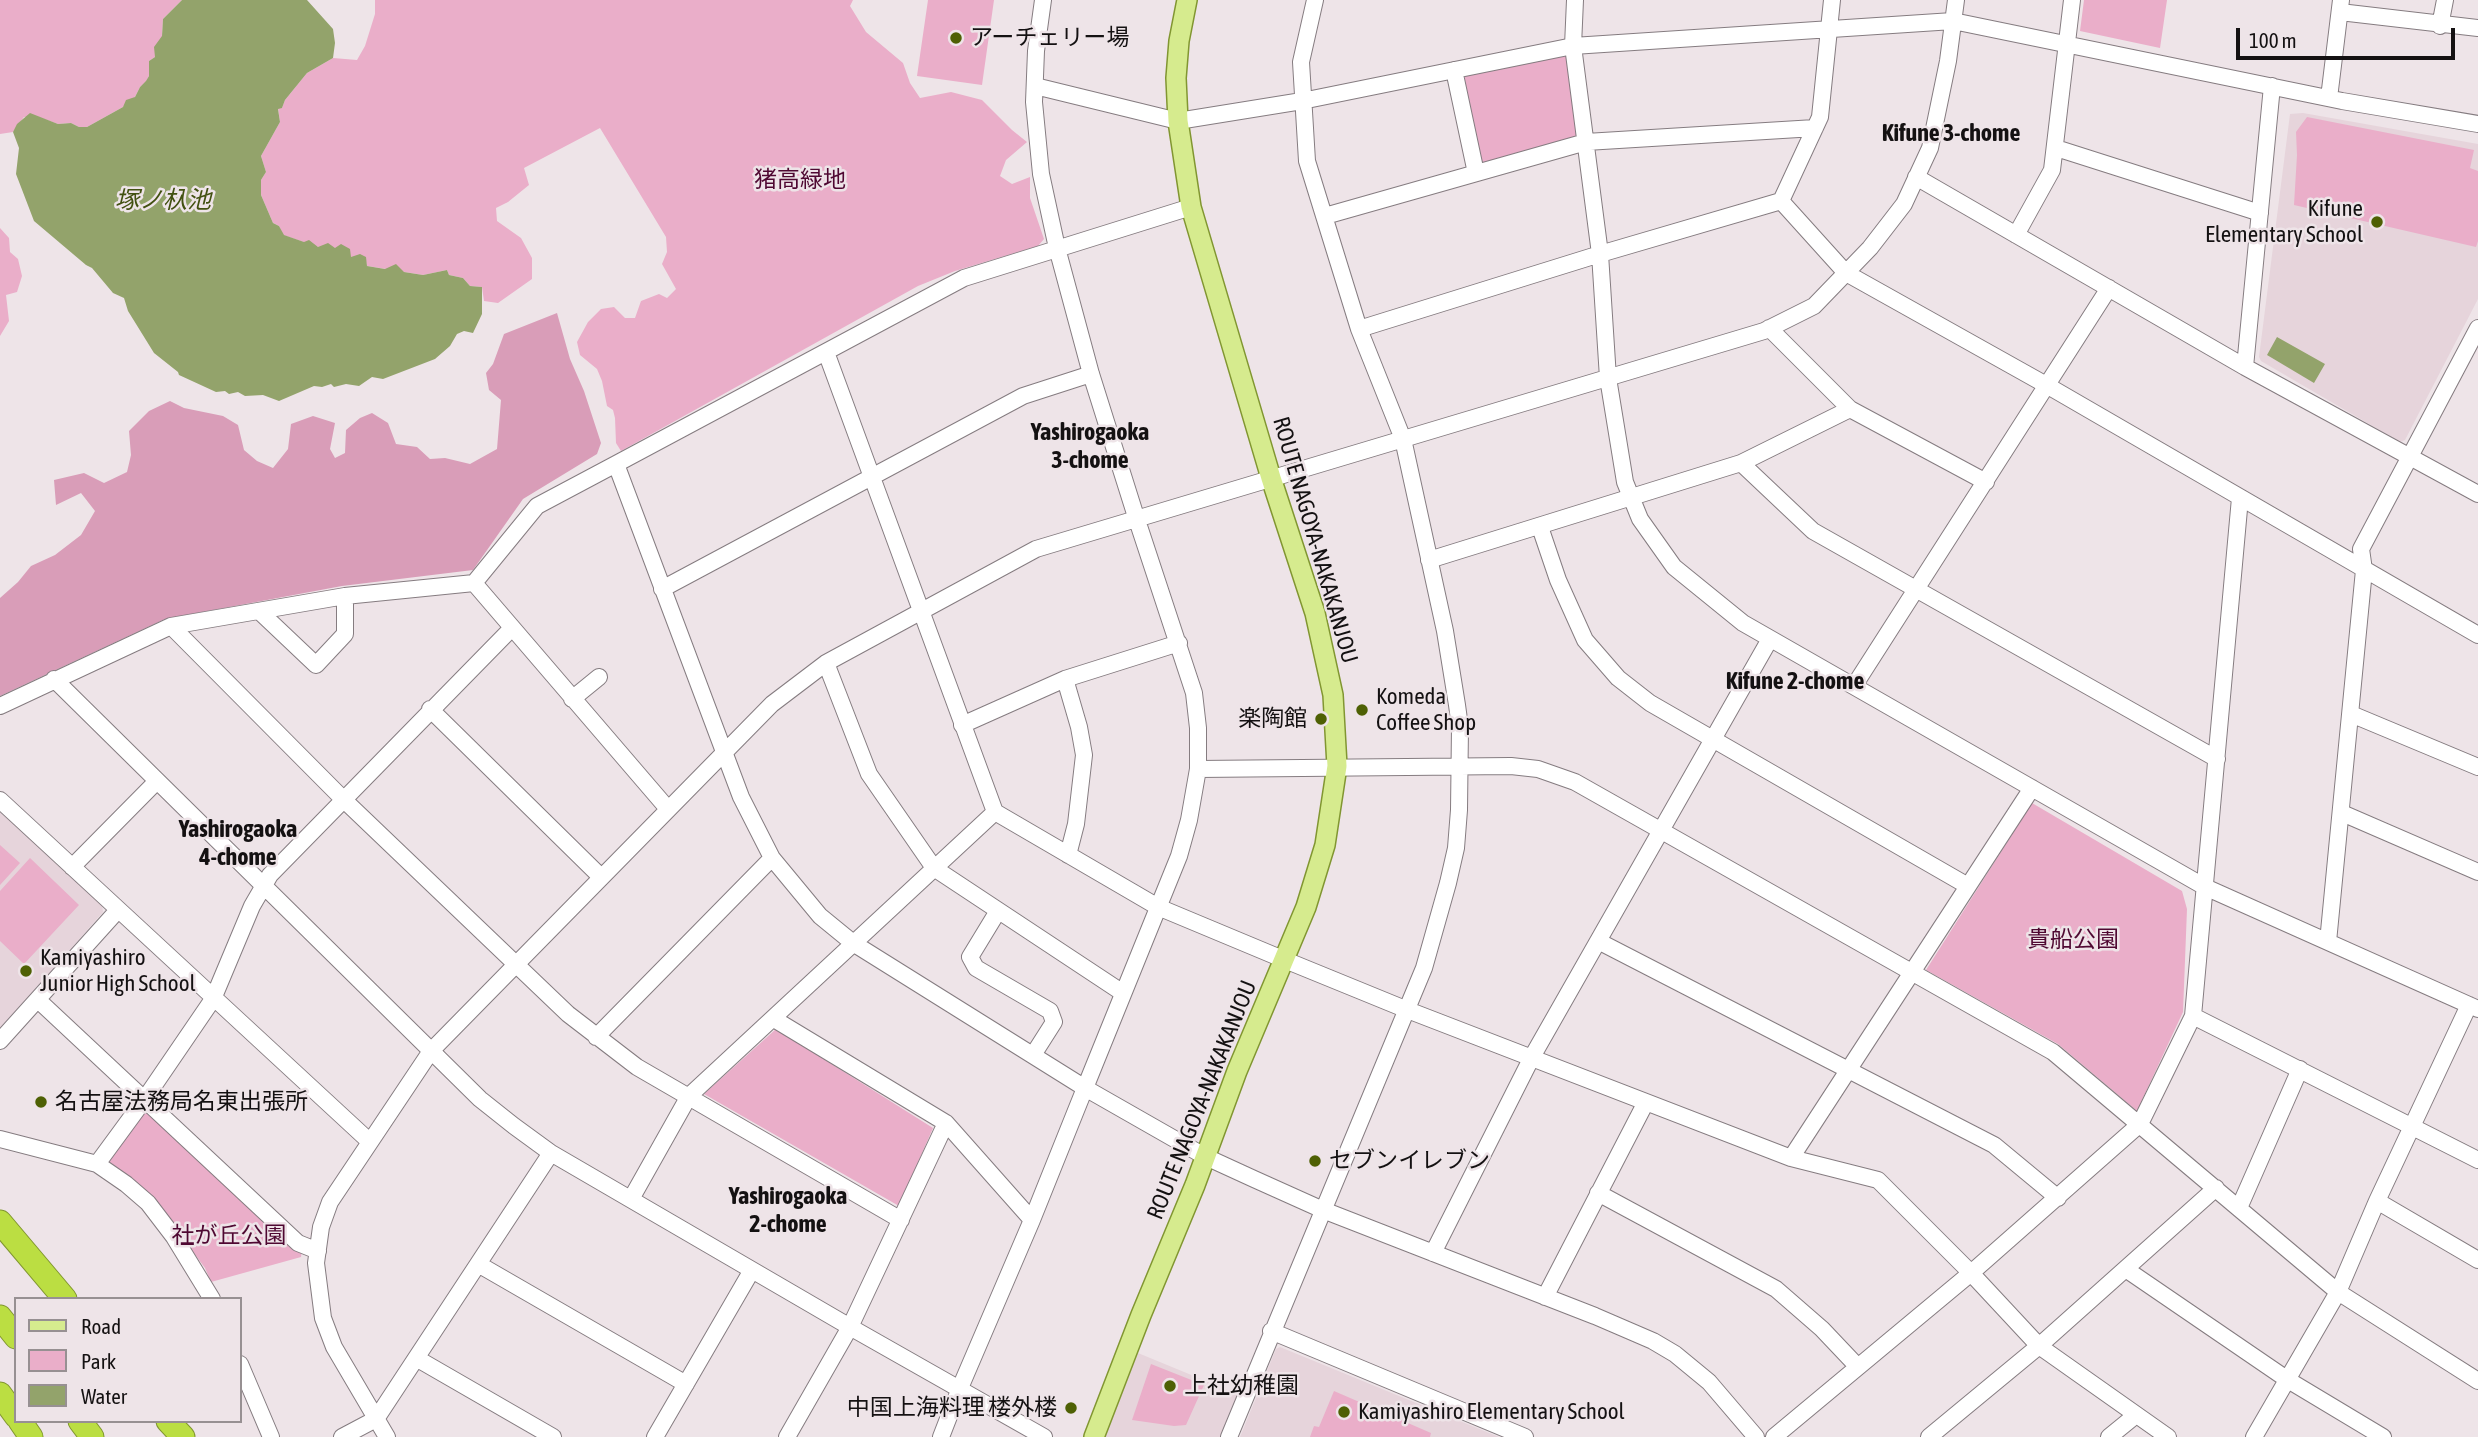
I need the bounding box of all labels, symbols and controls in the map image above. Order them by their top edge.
scale bar [2240,14,2459,58]
place label: アーチェリー場 [970,24,1130,52]
text: 100 m [2249,28,2297,52]
marker: アーチェリー場 [948,30,964,46]
district label: Kifune 3-chome [1882,119,2020,147]
park label: 猪高緑地 [754,166,846,194]
water label: 塚ノ杁池 [115,186,211,214]
place label: Kifune Elementary School [2205,195,2363,249]
marker: Kifune Elementary School [2369,214,2385,230]
street label: ROUTE NAGOYA-NAKAKANJOU [1267,414,1363,666]
district label: Yashirogaoka 3-chome [1031,418,1149,474]
district label: Kifune 2-chome [1726,667,1864,695]
place label: Komeda Coffee Shop [1376,683,1476,737]
marker: Komeda Coffee Shop [1354,702,1370,718]
place label: 楽陶館 [1238,705,1307,733]
marker: 楽陶館 [1313,711,1329,727]
district label: Yashirogaoka 4-chome [179,815,297,871]
park label: 貴船公園 [2027,926,2119,954]
place label: Kamiyashiro Junior High School [40,944,196,998]
marker: Kamiyashiro Junior High School [18,963,34,979]
street label: ROUTE NAGOYA-NAKAKANJOU [1141,977,1263,1223]
place label: 名古屋法務局名東出張所 [55,1088,308,1116]
marker: 名古屋法務局名東出張所 [33,1094,49,1110]
place label: セブンイレブン [1329,1147,1490,1175]
marker: セブンイレブン [1307,1153,1323,1169]
district label: Yashirogaoka 2-chome [729,1182,847,1238]
park label: 社が丘公園 [172,1222,286,1250]
legend [14,1297,242,1423]
text: Road [81,1314,121,1338]
text: Park [81,1349,116,1373]
place label: 上社幼稚園 [1184,1372,1299,1400]
marker: 上社幼稚園 [1162,1378,1178,1394]
text: Water [81,1384,127,1408]
place label: 中国上海料理 楼外楼 [847,1394,1057,1422]
place label: Kamiyashiro Elementary School [1358,1398,1625,1426]
marker: 中国上海料理 楼外楼 [1063,1400,1079,1416]
marker: Kamiyashiro Elementary School [1336,1404,1352,1420]

